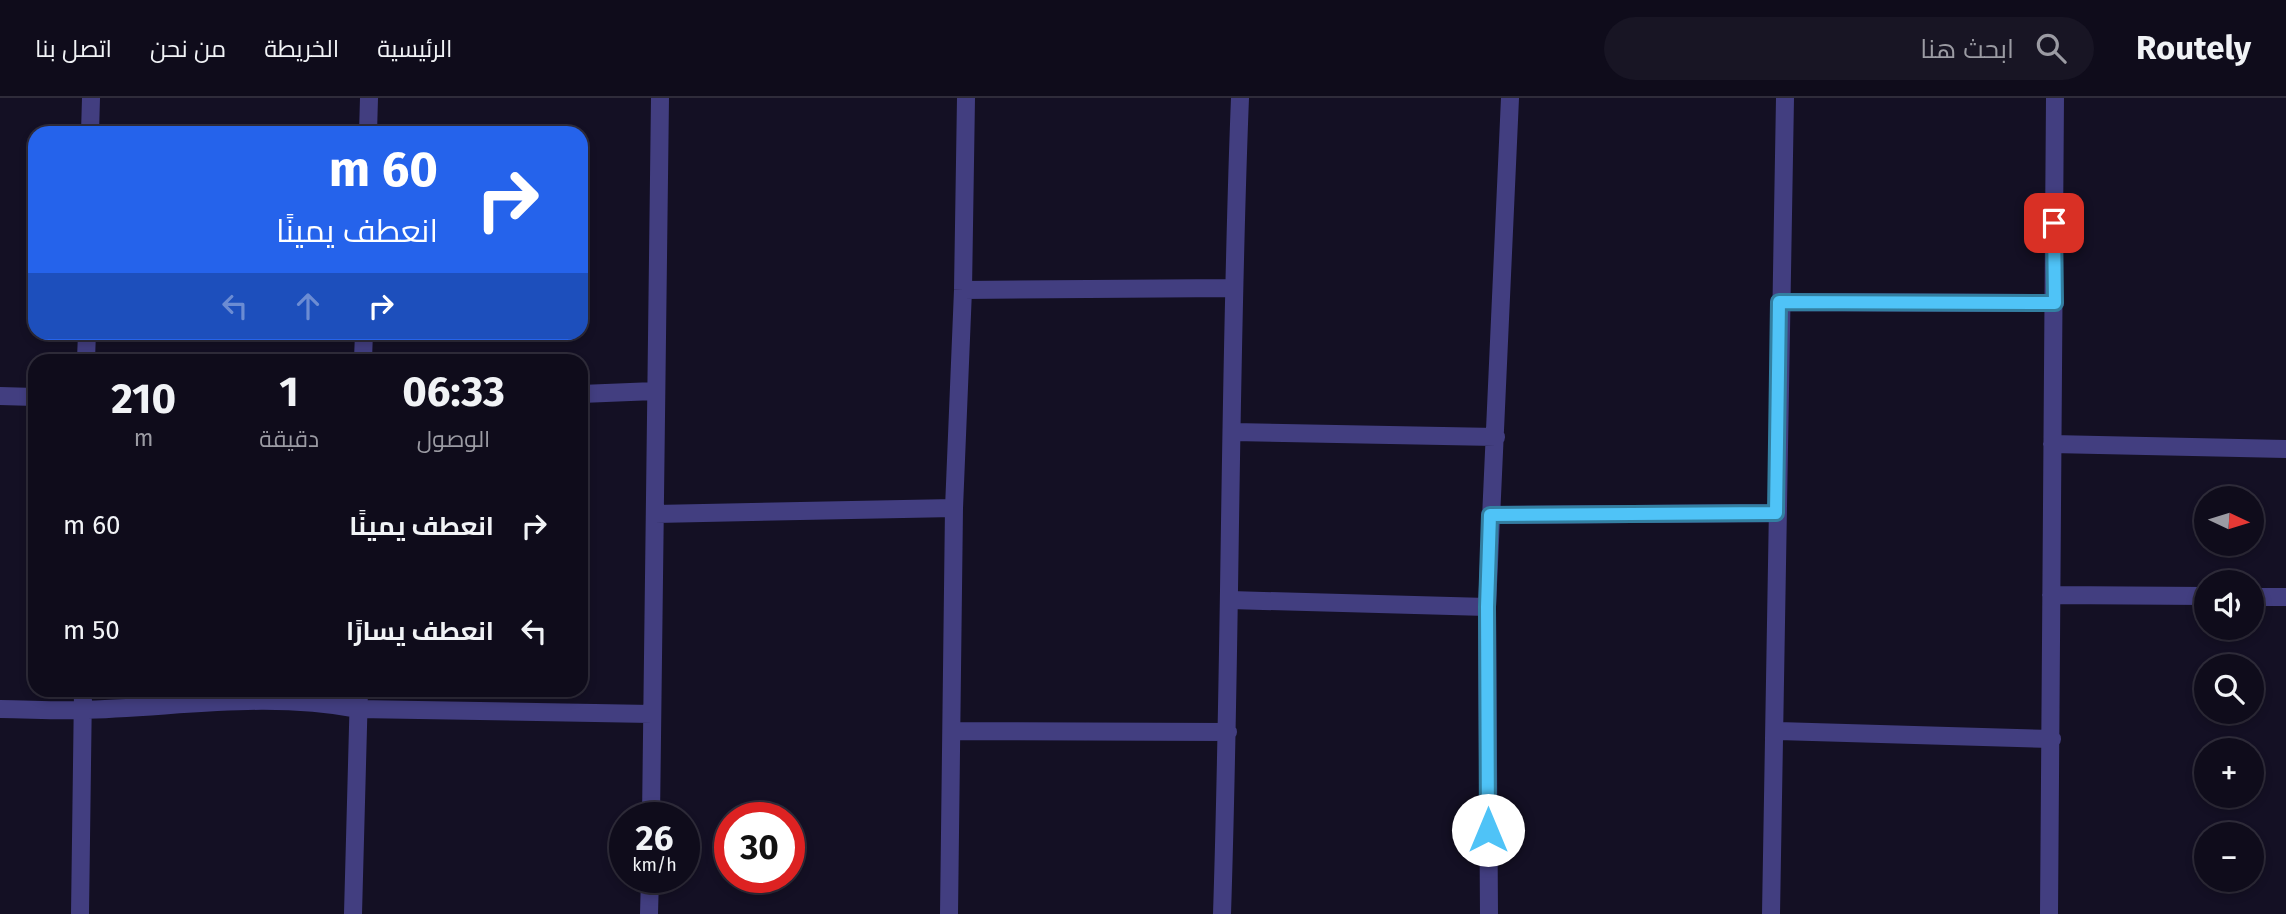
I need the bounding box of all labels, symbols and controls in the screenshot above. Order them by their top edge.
search box [1604,17,2094,80]
text: Routely [2136,28,2251,68]
icon: search [2032,29,2070,67]
text: ابحث هنا [1920,34,2014,65]
text: اتصل بنا [35,35,112,63]
text: من نحن [150,35,226,63]
text: الخريطة [264,35,339,63]
text: الرئيسية [377,35,452,63]
text: 60 m [329,140,438,199]
icon: right [462,154,553,245]
pin [2024,193,2084,253]
icon: arrive [2035,204,2073,242]
text: انعطف يمينًا [276,212,438,250]
icon: left [216,287,254,325]
icon: ahead [289,287,327,325]
icon: right [362,287,400,325]
text: 1 [279,367,299,417]
text: 06:33 [402,367,505,417]
text: 210 [111,374,176,424]
text: m [134,424,153,452]
text: دقيقة [259,425,319,453]
text: الوصول [417,425,490,453]
north arrow [2194,486,2264,556]
map controls [2194,486,2264,892]
icon: right [515,507,553,545]
text: 60 m [63,510,121,541]
text: انعطف يمينًا [349,511,494,542]
button: sound [2194,570,2264,640]
icon: left [515,612,553,650]
text: 50 m [63,615,120,646]
text: انعطف يسارًا [346,616,494,647]
button: search [2194,654,2264,724]
button: + [2194,738,2264,808]
position arrow [1451,793,1525,867]
speed limit sign: 30 [714,802,805,893]
text: 26 [636,817,673,859]
button: − [2194,822,2264,892]
text: km/h [632,854,677,876]

